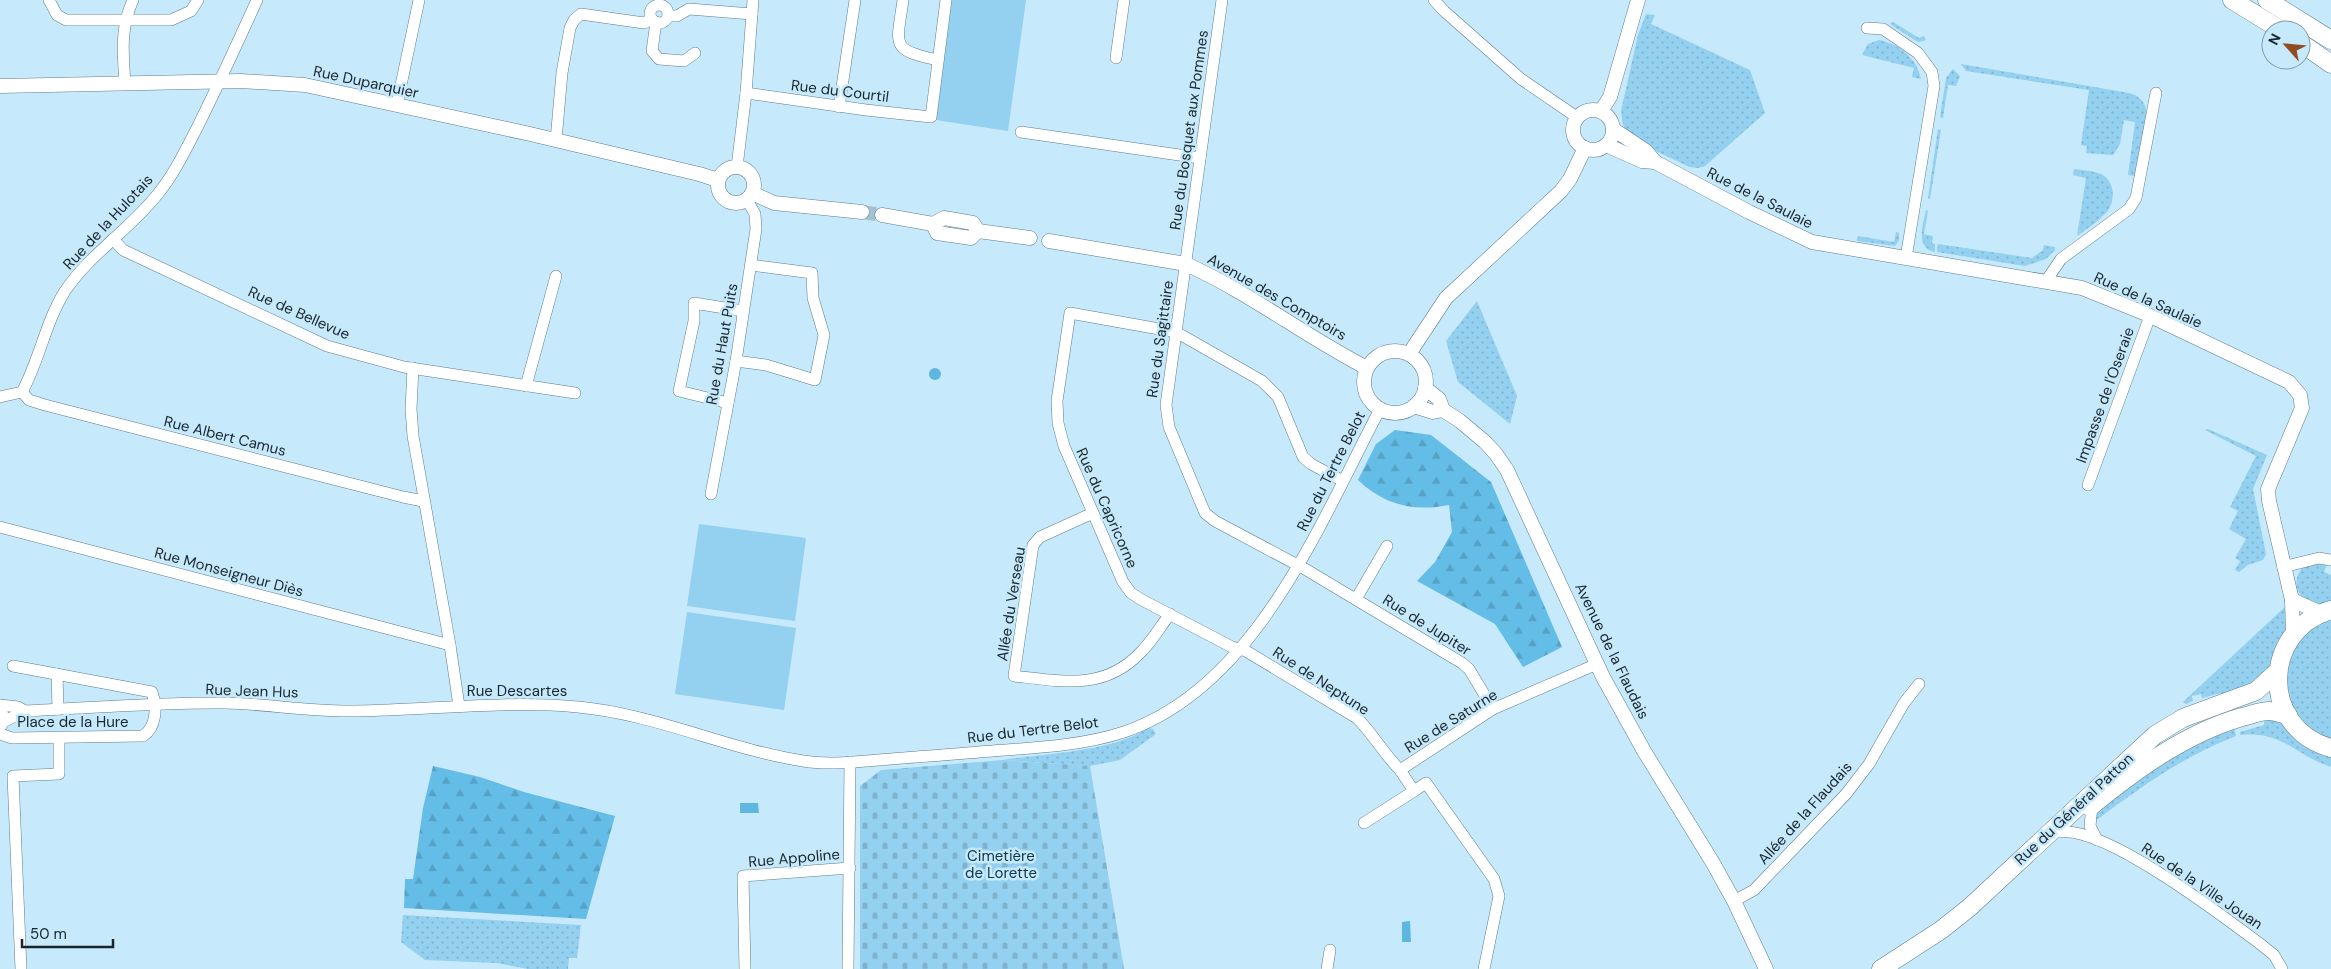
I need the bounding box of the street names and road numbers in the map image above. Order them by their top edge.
street label: Rue du Bosquet aux Pommes [1165,29,1213,231]
street label: Rue Duparquier [311,61,421,103]
street label: Rue du Courtil [790,75,890,107]
street label: Rue de la Saulaie [1704,163,1816,233]
street label: Rue de la Hulotais [59,170,157,274]
street label: Avenue des Comptoirs [1204,249,1350,345]
street label: Rue de la Saulaie [2091,267,2205,333]
street label: Rue du Sagittaire [1142,279,1178,399]
street label: Rue de Bellevue [245,282,353,344]
street label: Rue du Haut Puits [701,282,743,406]
street label: Impasse de l'Oseraie [2071,324,2139,466]
street label: Rue du Tertre Belot [1292,407,1370,534]
street label: Rue Albert Camus [162,411,288,461]
street label: Rue du Capricorne [1072,445,1142,571]
street label: Rue Monseigneur Diès [152,542,306,602]
street label: Allée du Verseau [992,545,1030,663]
street label: Avenue de la Flaudais [1570,580,1654,722]
street label: Rue de Jupiter [1379,590,1475,660]
street label: Rue de Neptune [1269,642,1373,720]
street label: Rue Jean Hus [205,679,299,703]
street label: Rue Descartes [467,681,567,701]
street label: Rue de Saturne [1401,685,1501,757]
street label: Place de la Hure [17,712,129,732]
street label: Rue du Tertre Belot [966,712,1100,748]
street label: Rue du Général Patton [2010,749,2138,869]
street label: Allée de la Flaudais [1753,757,1857,869]
street label: Rue de la Ville Jouan [2138,838,2266,934]
street label: Rue Appoline [747,844,841,872]

